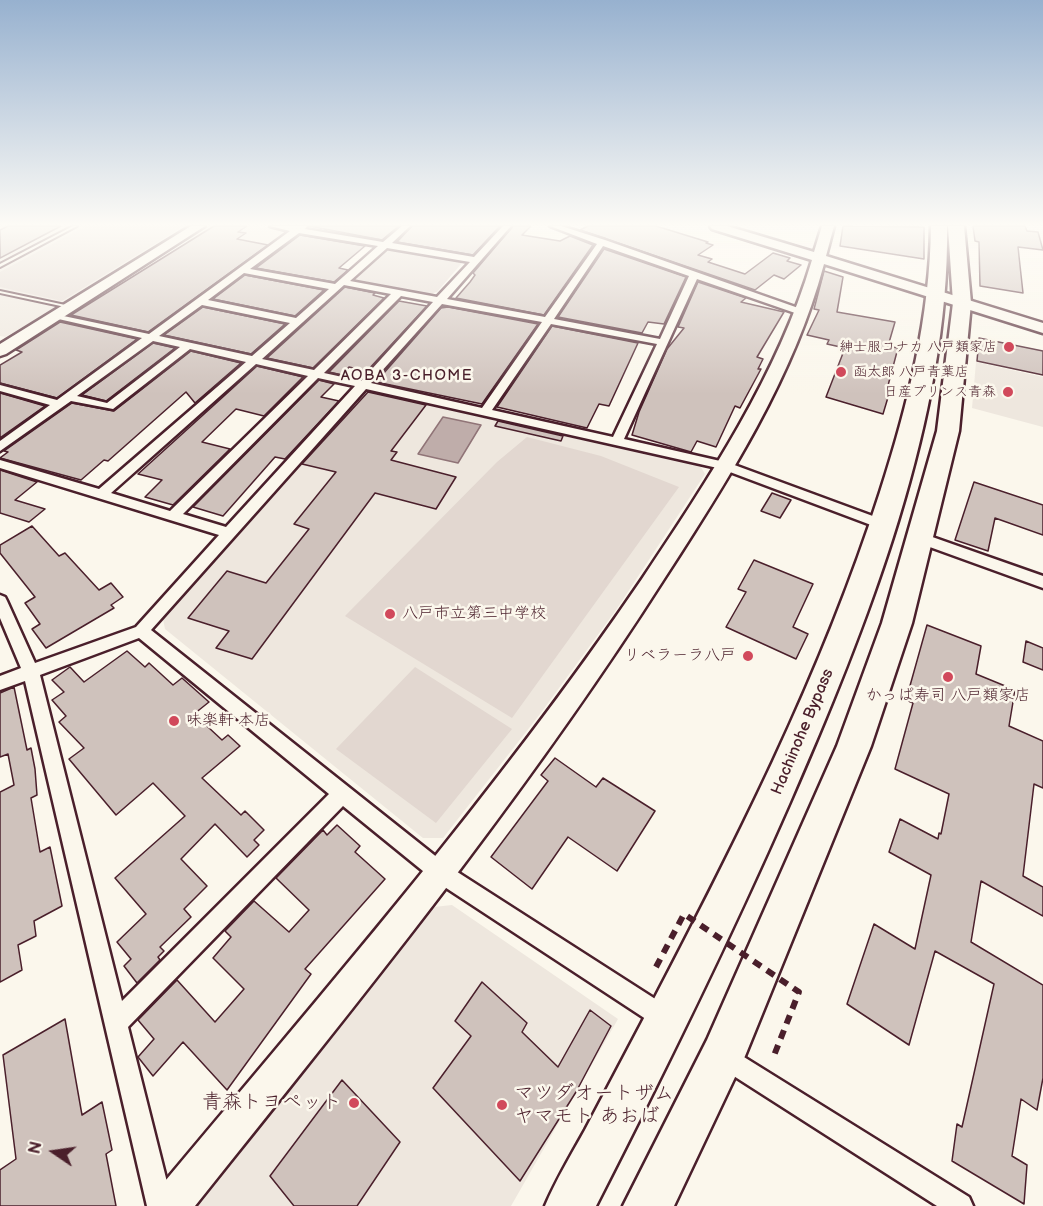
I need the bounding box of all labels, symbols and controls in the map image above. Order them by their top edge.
place label: 紳士服コナカ 八戸類家店 [839,339,997,355]
marker: 紳士服コナカ 八戸類家店 [1002,340,1016,354]
place label: 函太郎 八戸青葉店 [853,364,969,380]
marker: 函太郎 八戸青葉店 [834,365,848,379]
district label: AOBA 3-CHOME [341,367,473,385]
place label: 日産プリンス青森 [884,384,996,400]
marker: 日産プリンス青森 [1001,385,1015,399]
place label: 八戸市立第三中学校 [402,604,546,624]
marker: 八戸市立第三中学校 [383,607,397,621]
place label: リベラーラ八戸 [624,646,736,666]
marker: リベラーラ八戸 [741,649,755,663]
street label: Hachinohe Bypass [768,666,838,798]
marker: かっぱ寿司 八戸類家店 [941,670,955,684]
place label: かっぱ寿司 八戸類家店 [866,686,1030,706]
place label: 味楽軒 本店 [186,711,270,731]
marker: 味楽軒 本店 [167,714,181,728]
place label: マツダオートザム ヤマモト あおば [514,1082,674,1129]
place label: 青森トヨペット [202,1091,342,1115]
marker: 青森トヨペット [347,1096,361,1110]
marker: マツダオートザム ヤマモト あおば [495,1098,509,1112]
north arrow [24,1122,84,1182]
text: N [25,1140,47,1156]

